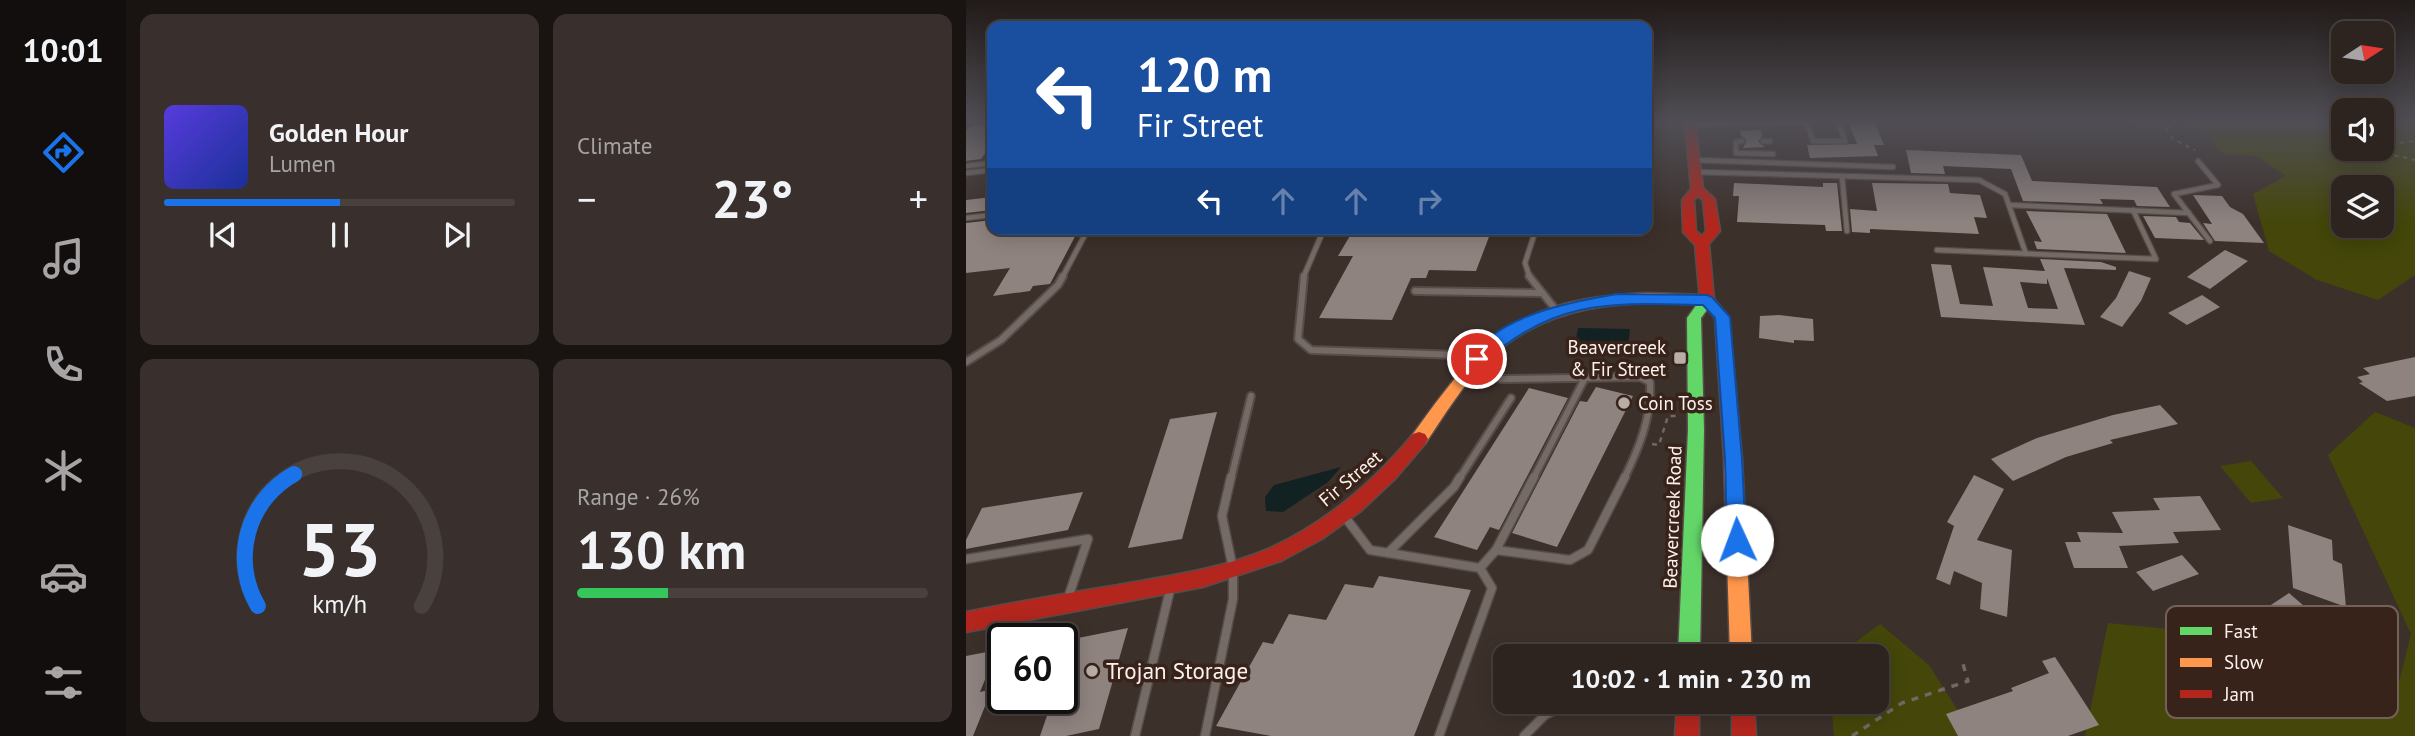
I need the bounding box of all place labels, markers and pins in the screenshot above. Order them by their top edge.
pin [1447,329,1507,389]
place label: Beavercreek & Fir Street [1568,335,1667,381]
marker: Beavercreek & Fir Street [1672,350,1688,366]
place label: Coin Toss [1638,391,1713,415]
marker: Coin Toss [1616,395,1632,411]
place label: Trojan Storage [1106,656,1248,685]
marker: Trojan Storage [1084,663,1100,679]

